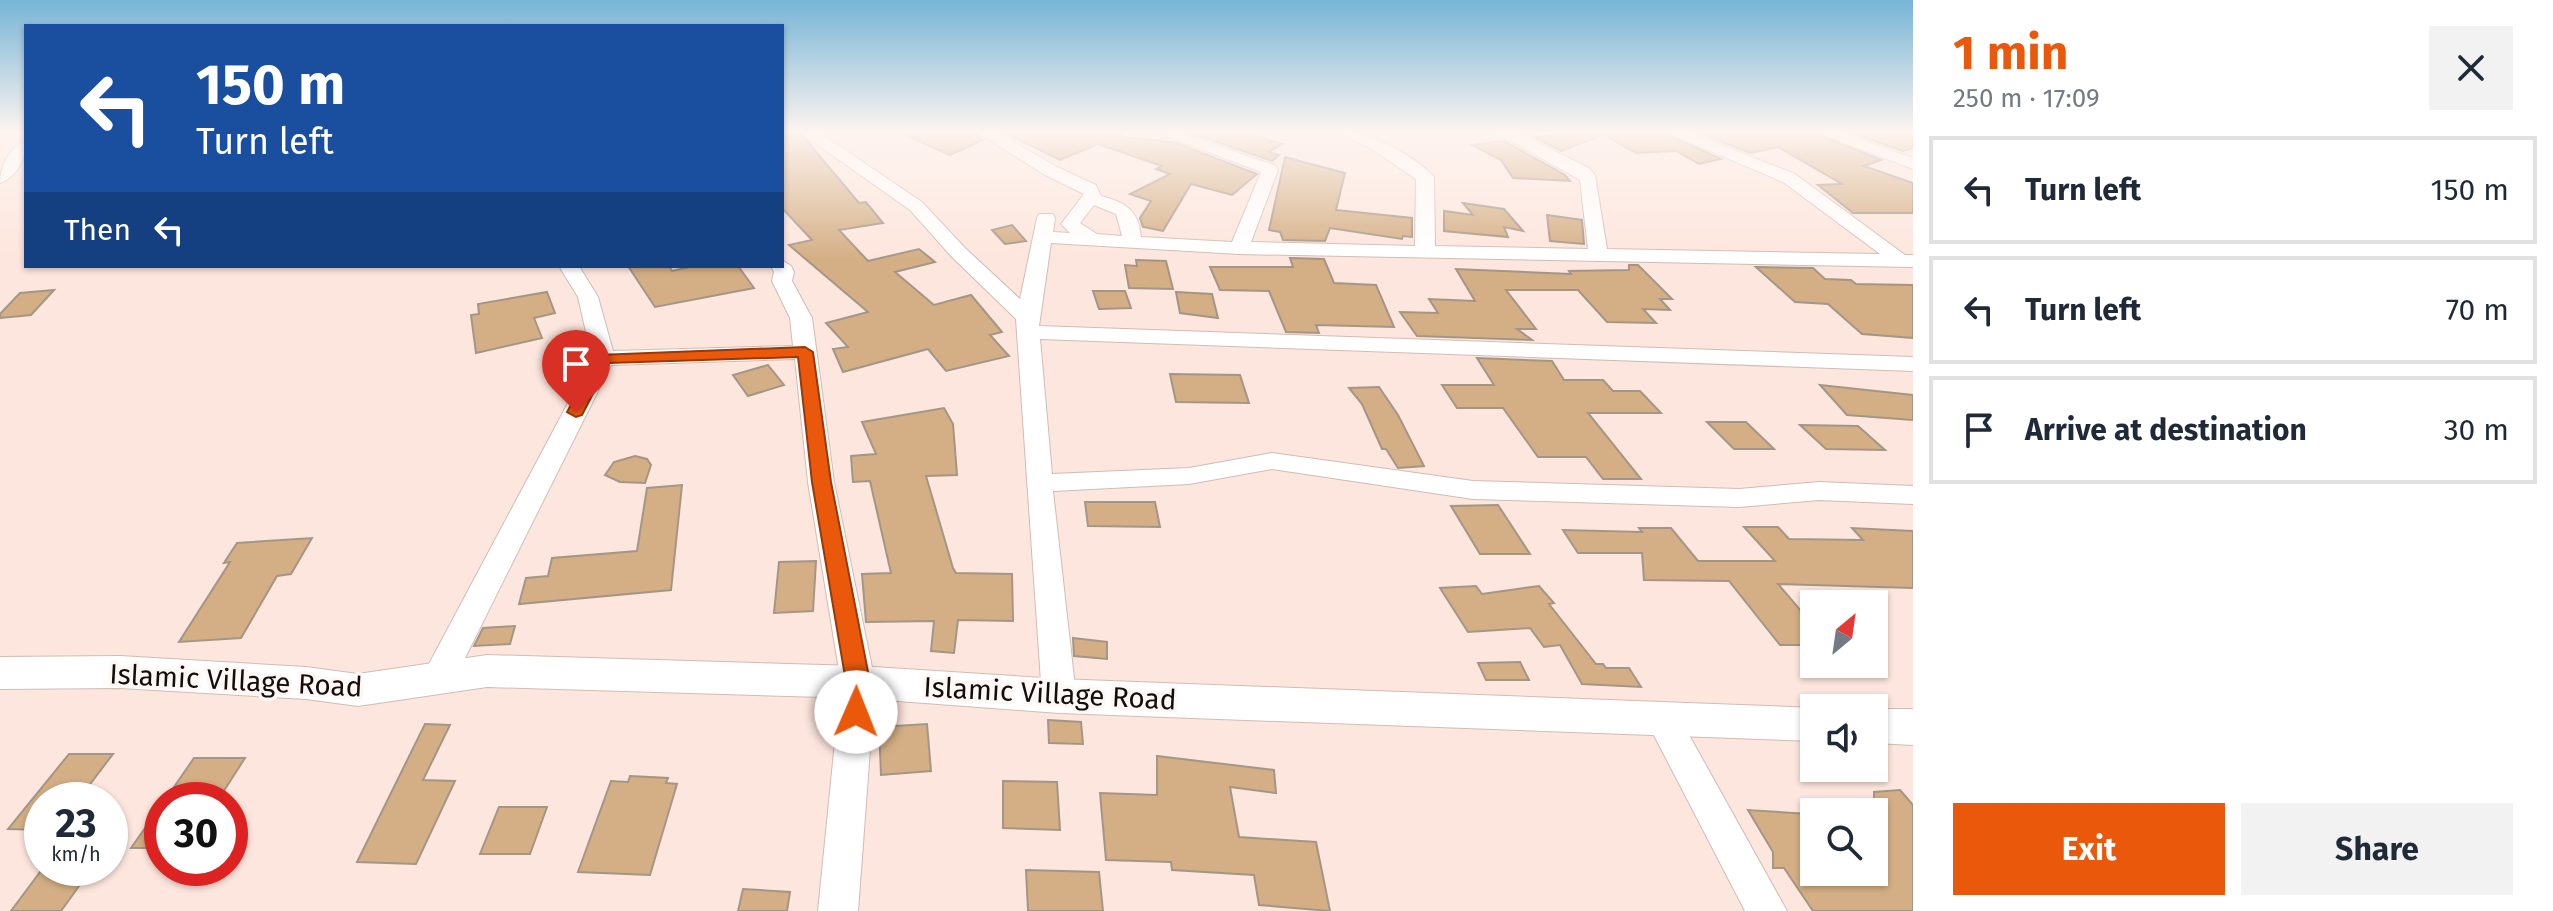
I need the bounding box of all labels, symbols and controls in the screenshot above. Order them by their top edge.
text: 1 min [1953,24,2068,82]
button: close [2429,26,2513,110]
text: 150 m [196,52,345,119]
icon: left [64,56,168,160]
text: 250 m · 17:09 [1953,83,2100,114]
text: Turn left [196,120,334,164]
icon: left [1957,168,2001,212]
text: Turn left [2025,172,2141,208]
text: 150 m [2431,172,2509,208]
icon: left [147,208,191,252]
text: Then [64,212,131,248]
icon: left [1957,288,2001,332]
text: Turn left [2025,292,2141,328]
text: 70 m [2446,292,2509,328]
pin [542,330,610,412]
icon: arrive [554,342,598,386]
icon: arrive [1957,408,2001,452]
text: Arrive at destination [2025,412,2307,448]
text: 30 m [2444,412,2509,448]
north arrow [1800,590,1888,678]
map controls [1800,590,1888,886]
street label: Islamic Village Road [109,657,363,704]
position arrow [814,670,898,754]
street label: Islamic Village Road [923,670,1177,717]
button: sound [1800,694,1888,782]
speed limit sign: 30 [144,782,248,886]
button: search [1800,798,1888,886]
text: 23 [55,800,97,848]
button: Exit [1953,803,2225,895]
button: Share [2241,803,2513,895]
text: km/h [51,842,101,866]

